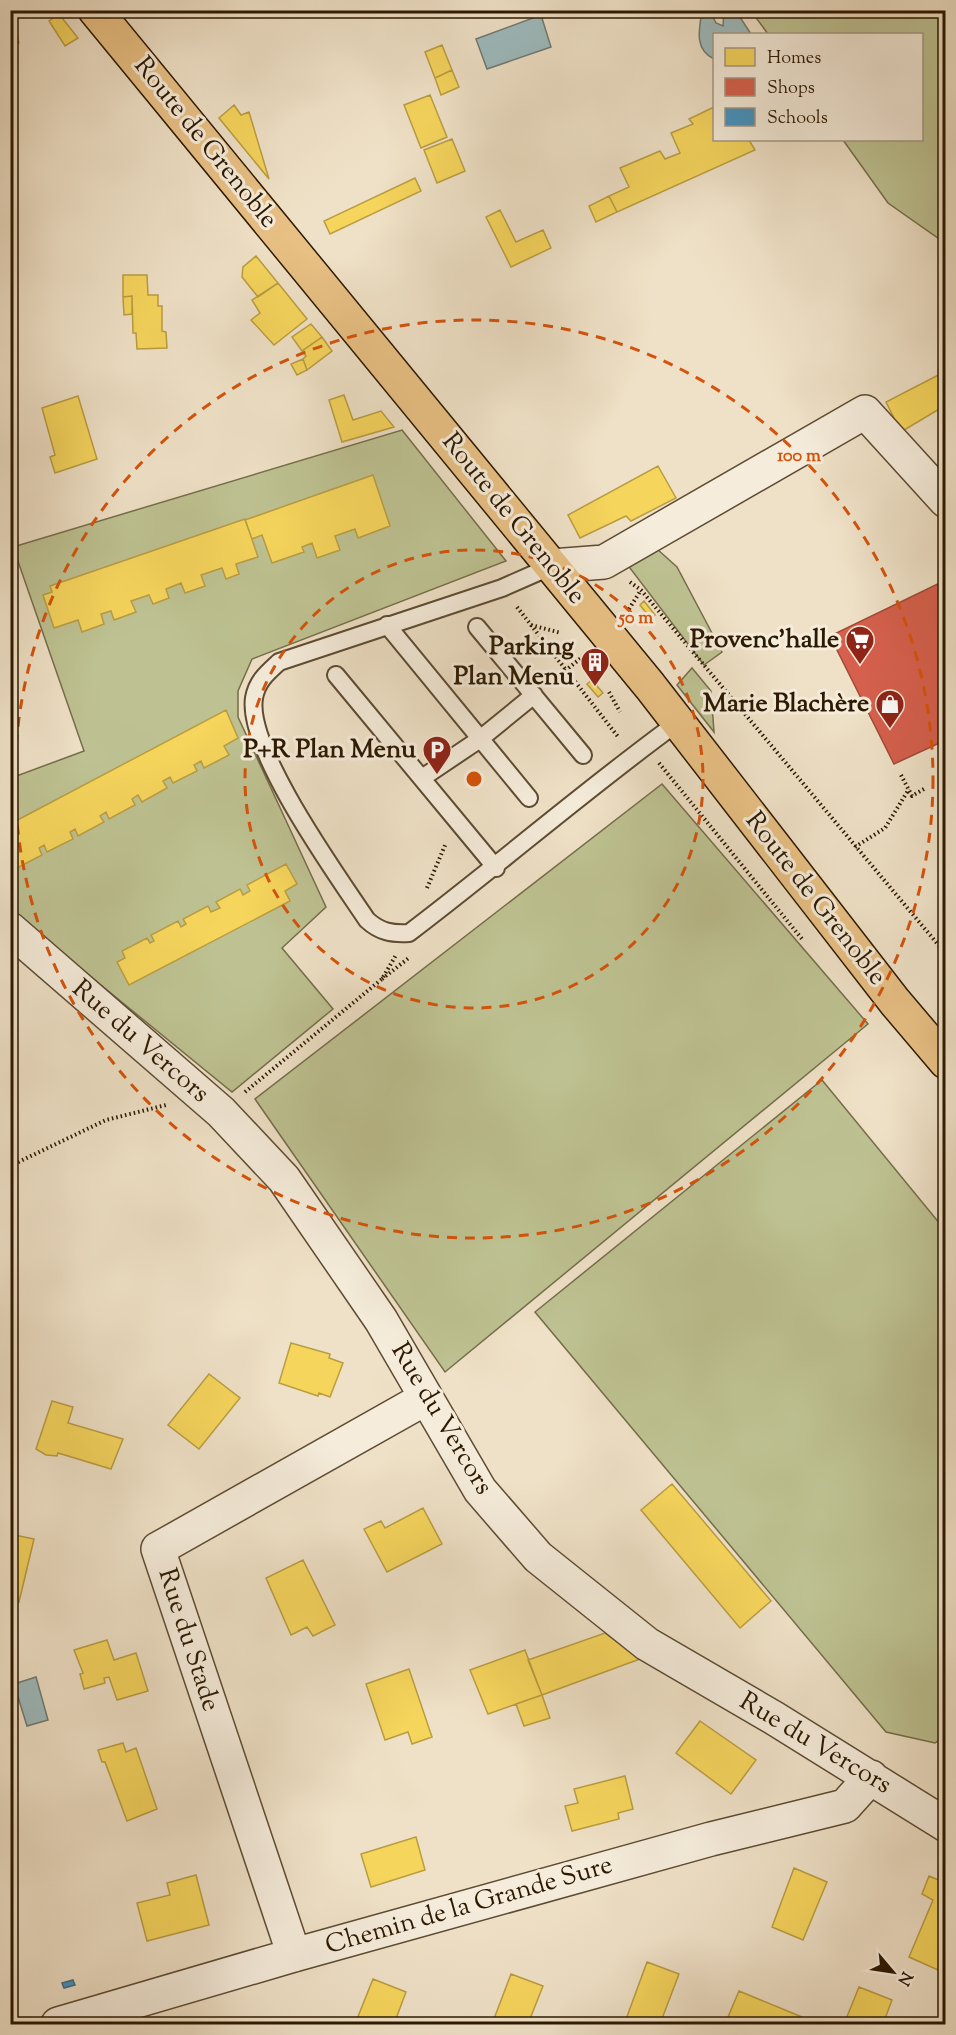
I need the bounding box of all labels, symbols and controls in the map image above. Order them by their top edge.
legend [713,33,923,141]
text: Homes [767,46,821,72]
street label: Route de Grenoble [124,49,286,237]
text: Shops [767,76,815,102]
text: Schools [767,106,828,132]
street label: Route de Grenoble [432,425,594,613]
text: 100 m [777,444,821,470]
text: 50 m [617,606,653,632]
place label: Provenc'halle [690,622,839,659]
supermarket icon: Provenc'halle [844,624,876,666]
place label: Parking Plan Menu [453,629,574,696]
building icon: Parking Plan Menu [579,646,611,688]
place label: Marie Blachère [703,686,869,723]
shop icon: Marie Blachère [874,688,906,730]
place label: P+R Plan Menu [243,732,416,769]
parking icon: P+R Plan Menu [421,734,453,776]
centre of rings [464,769,484,789]
street label: Route de Grenoble [735,804,895,994]
street label: Rue du Vercors [63,972,217,1112]
street label: Rue du Vercors [381,1336,501,1502]
street label: Rue du Stade [148,1564,228,1716]
street label: Rue du Vercors [732,1684,898,1804]
street label: Chemin de la Grande Sure [321,1847,617,1965]
north arrow [863,1942,923,2002]
text: N [891,1967,917,1989]

